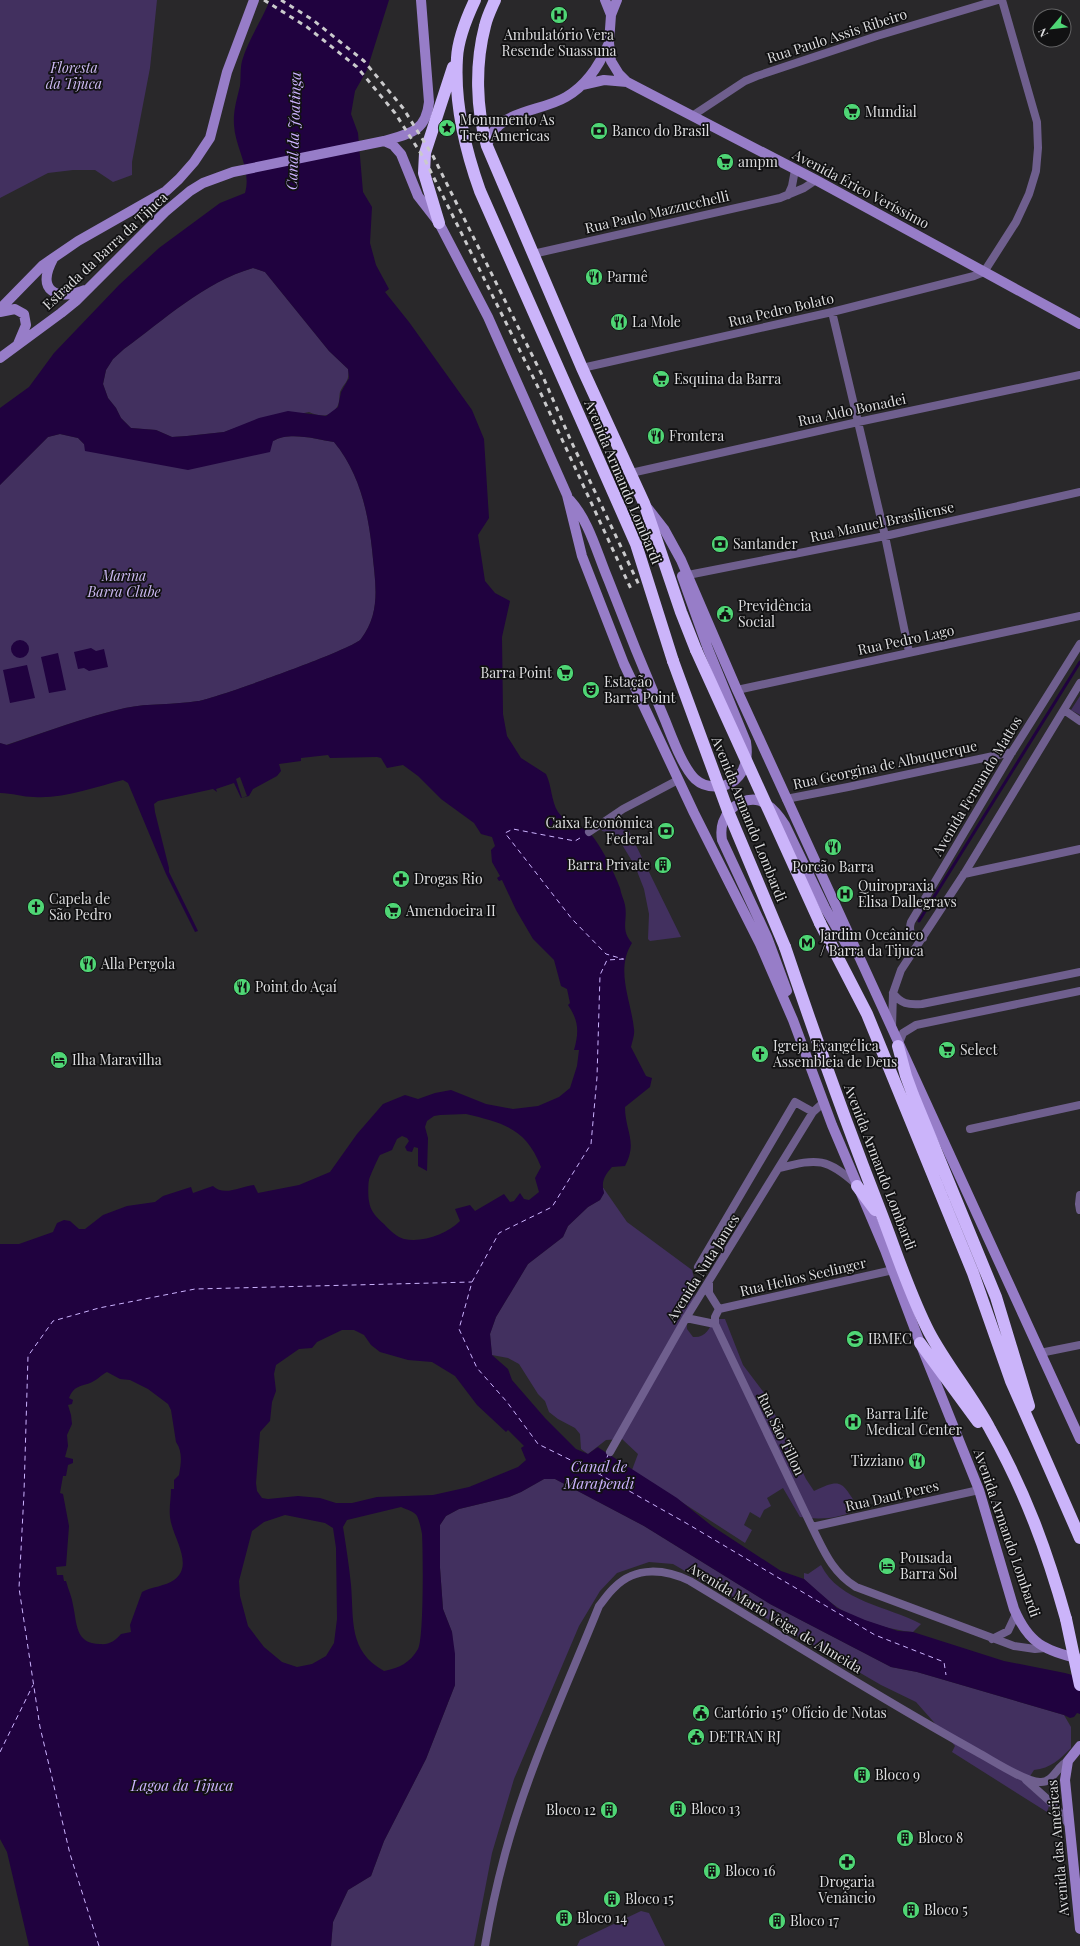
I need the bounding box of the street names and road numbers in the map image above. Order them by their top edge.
street label: Rua Paulo Assis Ribeiro [764,4,910,67]
street label: Avenida Érico Veríssimo [789,144,933,233]
street label: Rua Paulo Mazzucchelli [583,186,731,237]
street label: Estrada da Barra da Tijuca [38,187,171,314]
street label: Rua Pedro Bolato [726,288,836,331]
street label: Rua Aldo Bonadei [796,389,908,430]
street label: Avenida Armando Lombardi [580,396,667,567]
street label: Rua Manuel Brasiliense [808,497,956,546]
street label: Rua Pedro Lago [856,620,956,659]
street label: Avenida Fernando Mattos [927,712,1026,860]
street label: Avenida Armando Lombardi [707,732,791,904]
street label: Rua Georgina de Albuquerque [791,736,979,793]
street label: Avenida Armando Lombardi [840,1080,921,1253]
street label: Avenida Nuta James [661,1210,743,1326]
street label: Rua Helios Seelinger [738,1253,869,1300]
street label: Rua São Tillon [753,1389,810,1479]
street label: Avenida Armando Lombardi [969,1445,1045,1619]
street label: Rua Daut Peres [843,1476,940,1515]
street label: Avenida Mario Veiga de Almeida [684,1557,866,1677]
street label: Avenida das Américas [1042,1779,1073,1918]

